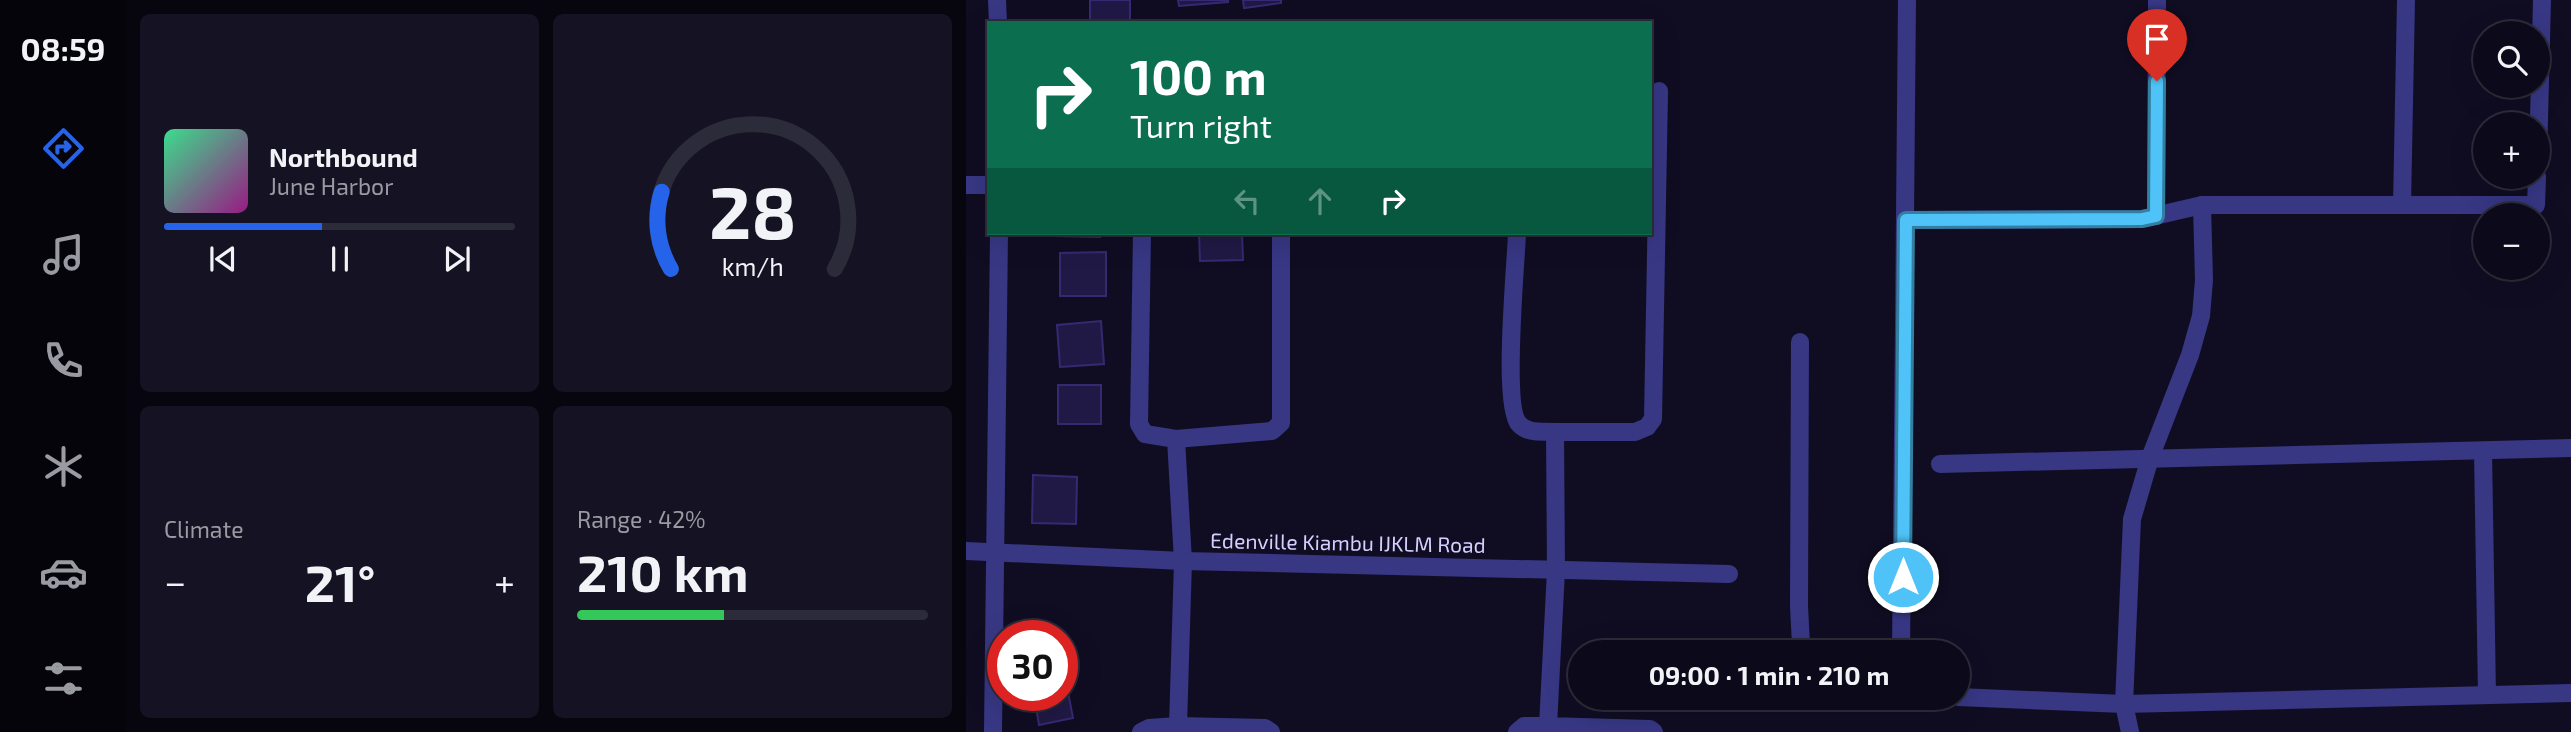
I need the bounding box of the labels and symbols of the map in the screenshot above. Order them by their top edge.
pin [2127,9,2187,81]
street label: Edenville Kiambu IJKLM Road [1210,527,1486,557]
position arrow [1866,540,1940,614]
speed limit sign: 30 [987,620,1078,711]

